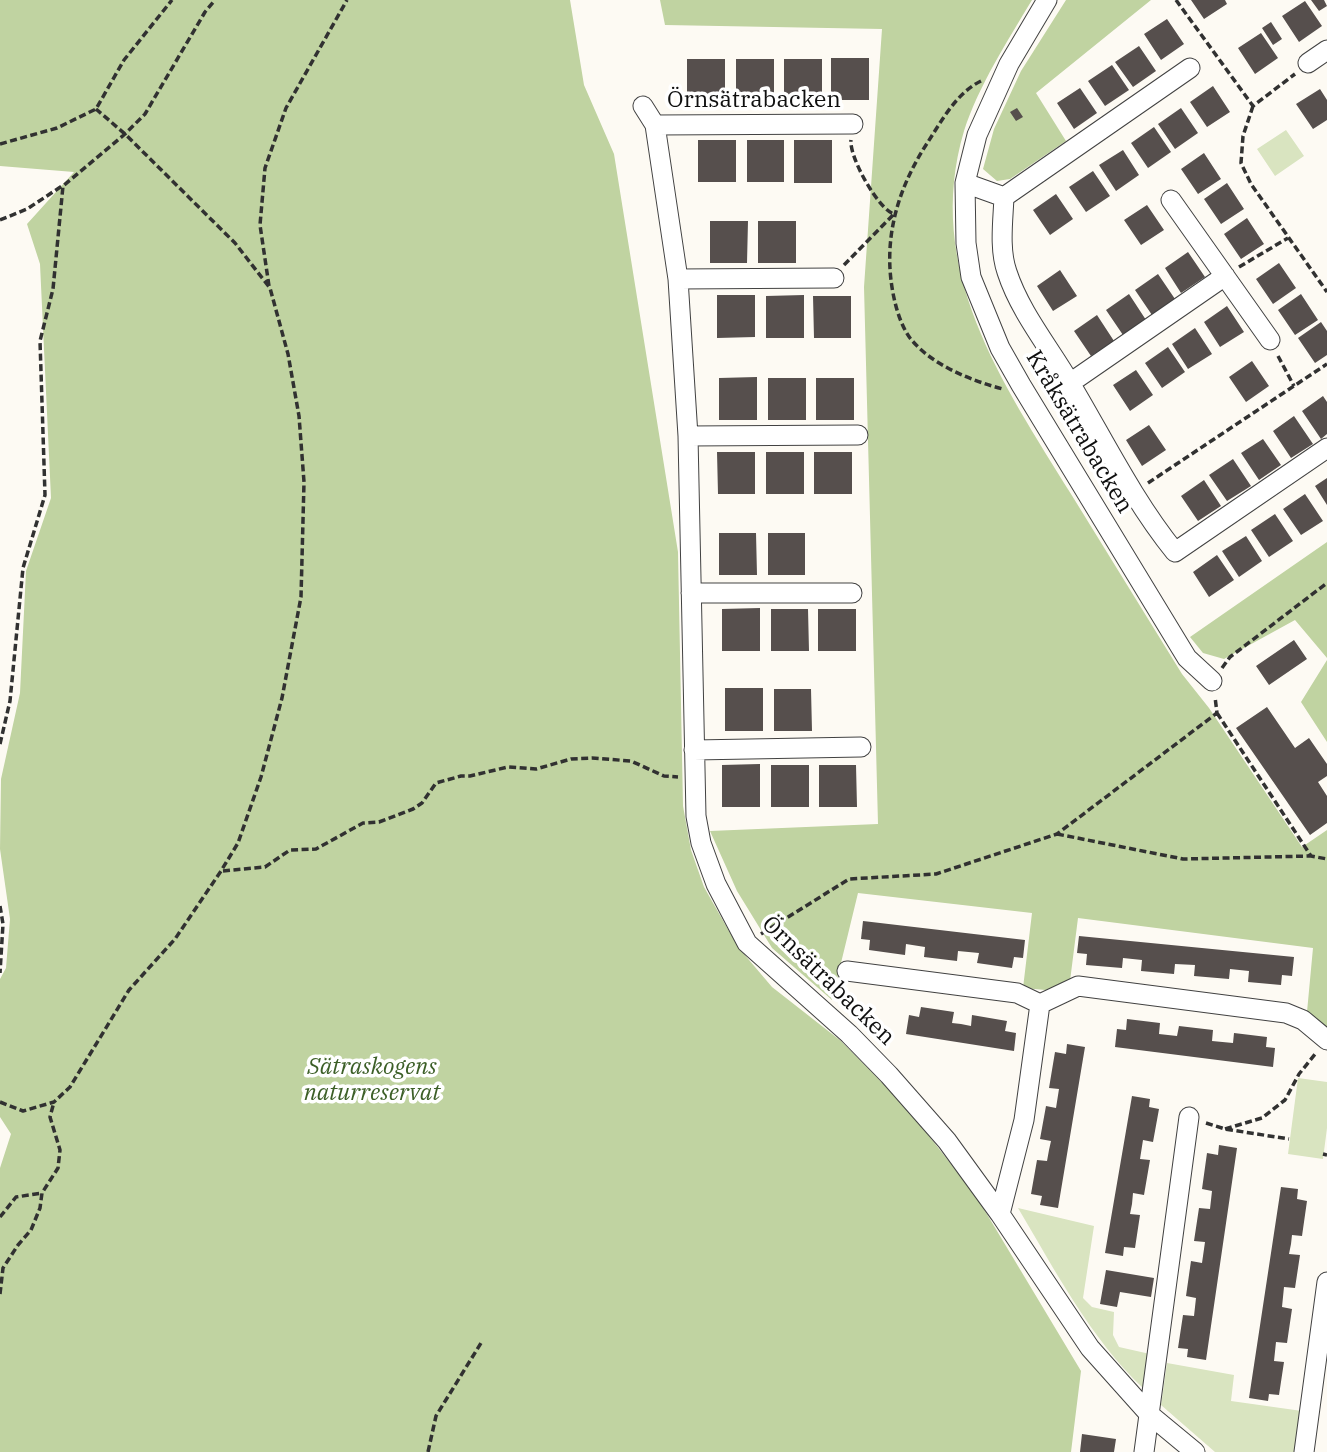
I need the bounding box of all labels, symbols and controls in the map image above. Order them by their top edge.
street label: Örnsätrabacken [667,86,841,114]
street label: Kråksätrabacken [1020,346,1138,518]
street label: Örnsätrabacken [756,911,900,1051]
park label: Sätraskogens naturreservat [304,1053,440,1107]

